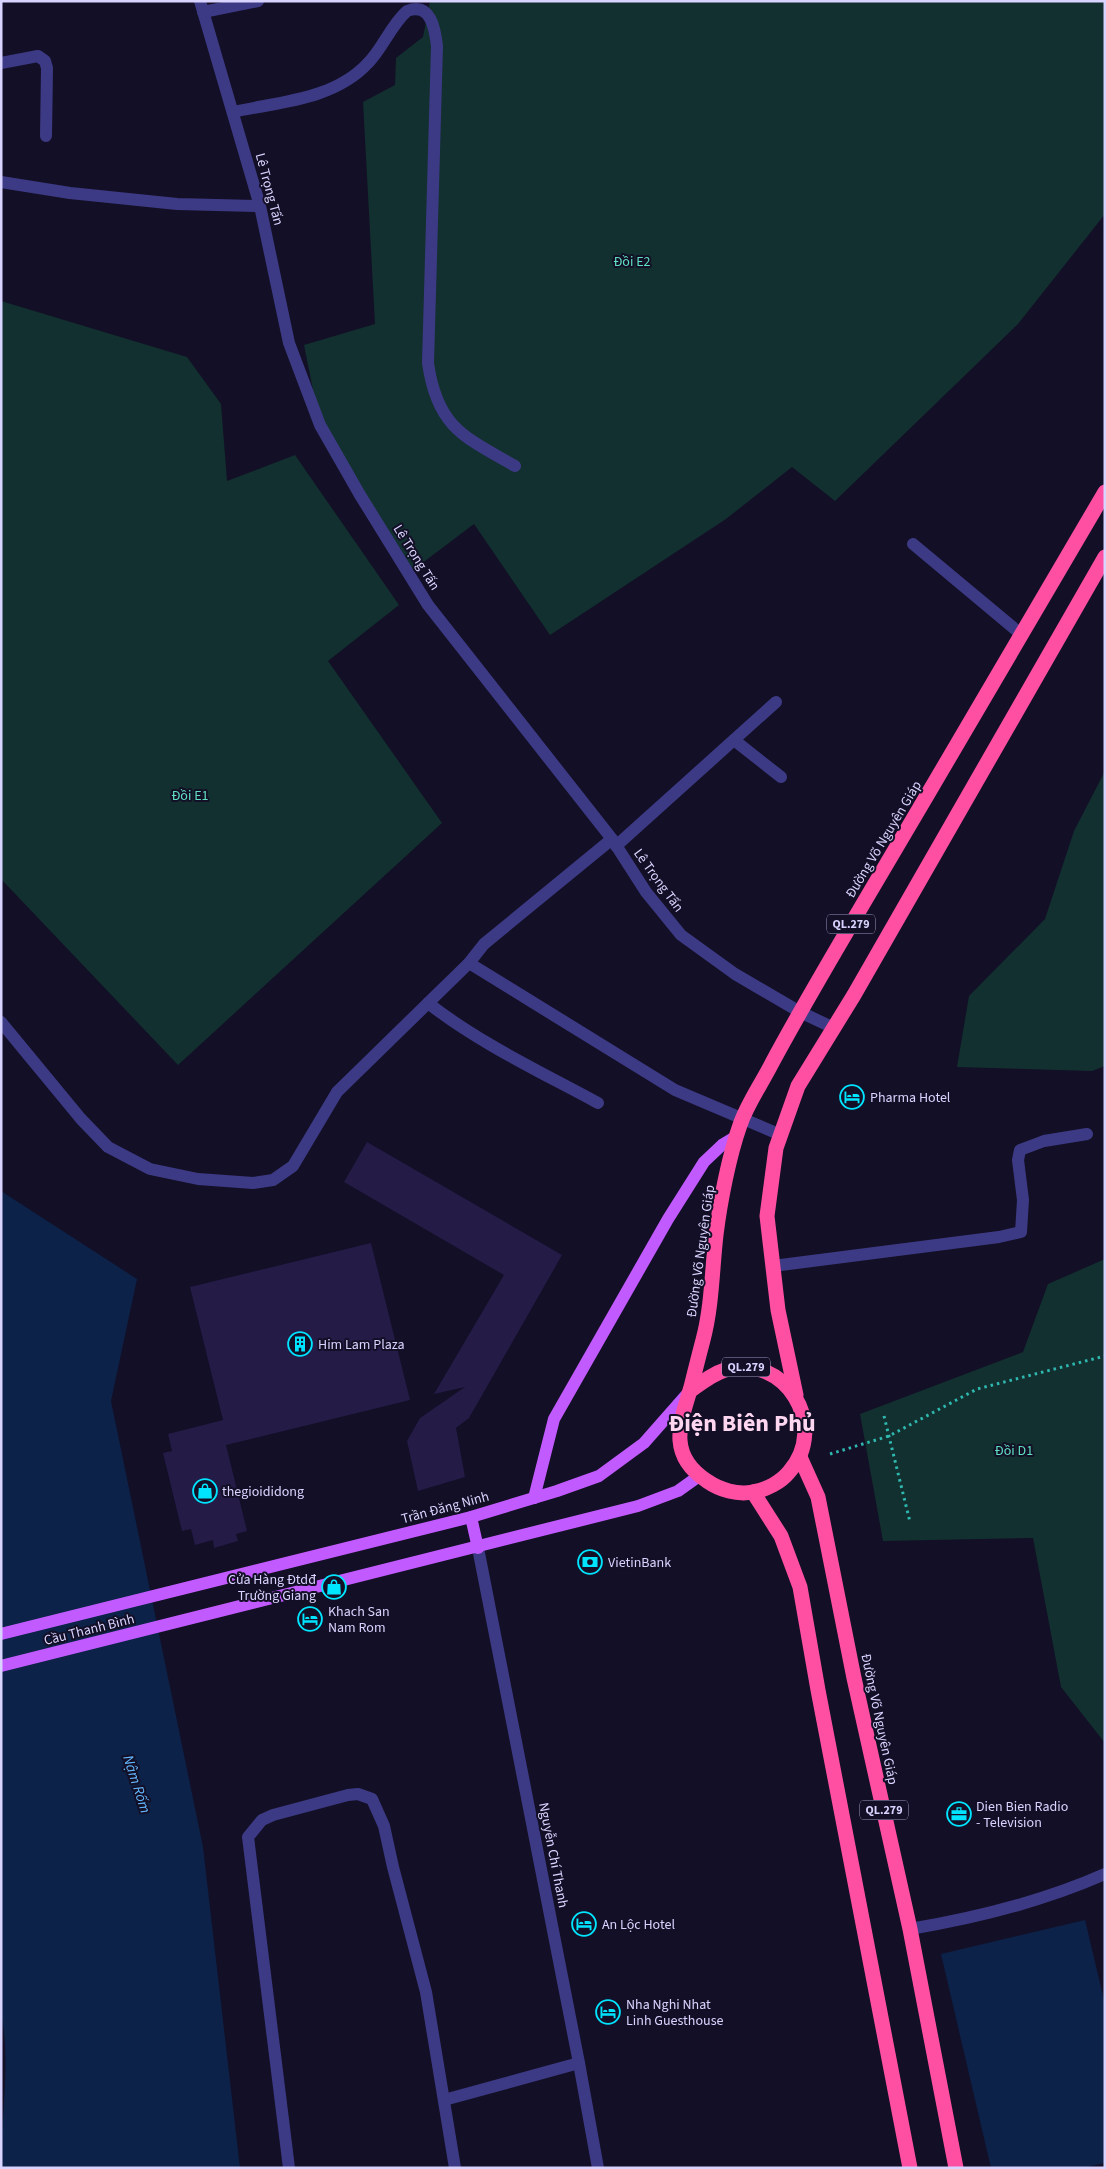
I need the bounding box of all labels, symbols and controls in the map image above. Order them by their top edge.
street label: Lê Trọng Tấn [250,151,288,228]
park label: Đồi E2 [613,252,651,272]
street label: Lê Trọng Tấn [388,521,444,594]
street label: Đường Võ Nguyên Giáp [841,777,927,902]
park label: Đồi E1 [171,786,209,806]
street label: Lê Trọng Tấn [628,845,688,917]
road number: QL.279 [827,914,875,934]
hotel icon: Pharma Hotel [839,1084,865,1110]
place label: Pharma Hotel [870,1088,951,1108]
street label: Đường Võ Nguyên Giáp [682,1183,720,1319]
building icon: Him Lam Plaza [287,1331,313,1357]
place label: Him Lam Plaza [318,1335,404,1355]
road number: QL.279 [722,1358,770,1376]
district label: Điện Biên Phủ [668,1406,816,1441]
park label: Đồi D1 [995,1441,1033,1461]
shop icon: thegioididong [192,1478,218,1504]
place label: thegioididong [222,1482,304,1502]
street label: Trần Đăng Ninh [399,1487,491,1529]
bank icon: VietinBank [577,1549,603,1575]
place label: VietinBank [608,1553,671,1573]
place label: Cửa Hàng Đtdđ Trường Giang [228,1570,316,1606]
shop icon: Cửa Hàng Đtdđ Trường Giang [321,1574,347,1600]
place label: Khach San Nam Rom [328,1602,390,1638]
hotel icon: Khach San Nam Rom [297,1606,323,1632]
street label: Cầu Thanh Bình [42,1609,137,1651]
street label: Đường Võ Nguyên Giáp [855,1652,903,1787]
water label: Nậm Rốm [117,1752,156,1816]
place label: Dien Bien Radio - Television [976,1797,1068,1833]
road number: QL.279 [860,1800,908,1820]
street label: Nguyễn Chí Thanh [533,1801,573,1910]
office icon: Dien Bien Radio - Television [946,1801,972,1827]
hotel icon: An Lộc Hotel [571,1911,597,1937]
place label: An Lộc Hotel [602,1915,675,1935]
place label: Nha Nghi Nhat Linh Guesthouse [626,1995,724,2031]
hotel icon: Nha Nghi Nhat Linh Guesthouse [595,1999,621,2025]

